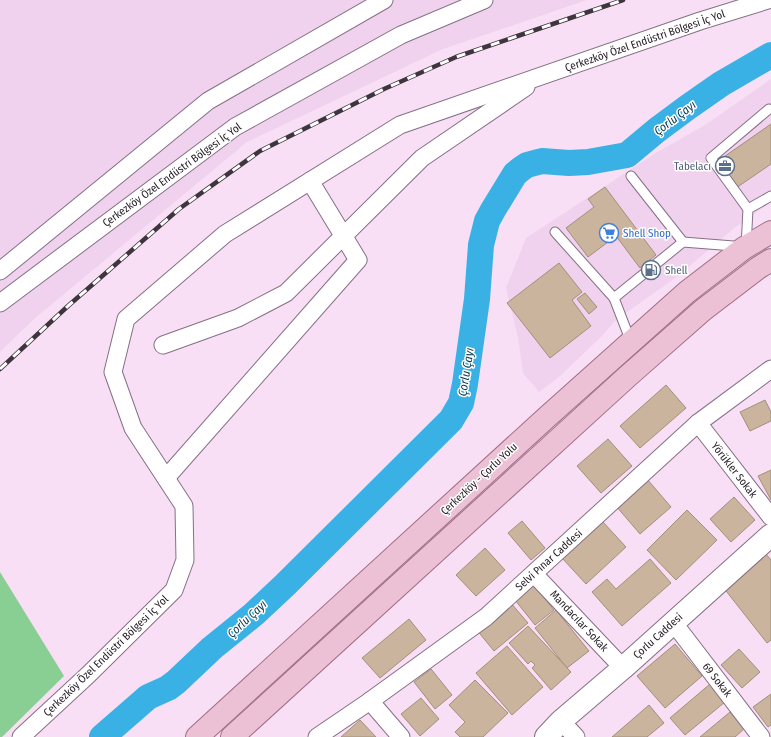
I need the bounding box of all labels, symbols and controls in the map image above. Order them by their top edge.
street label: Çerkezköy Özel Endüstri Bölgesi İç Yol [563,6,727,75]
water label: Çorlu Çayı [651,98,699,138]
street label: Çerkezköy Özel Endüstri Bölgesi İç Yol [99,119,244,230]
office icon: Tabelacı [714,155,736,177]
place label: Tabelacı [674,160,711,173]
supermarket icon: Shell Shop [598,222,620,244]
place label: Shell Shop [623,227,671,240]
fuel station icon: Shell [640,259,662,281]
place label: Shell [665,264,688,277]
water label: Çorlu Çayı [455,347,477,397]
street label: Çerkezköy - Çorlu Yolu [438,440,520,518]
street label: Yörükler Sokak [708,440,760,501]
street label: Selvi Pınar Caddesi [513,526,585,593]
street label: Mandacılar Sokak [547,588,611,655]
street label: Çerkezköy Özel Endüstri Bölgesi İç Yol [40,592,171,719]
water label: Çorlu Çayı [224,597,270,641]
street label: Çorlu Caddesi [631,610,685,662]
street label: 69 Sokak [700,660,735,700]

